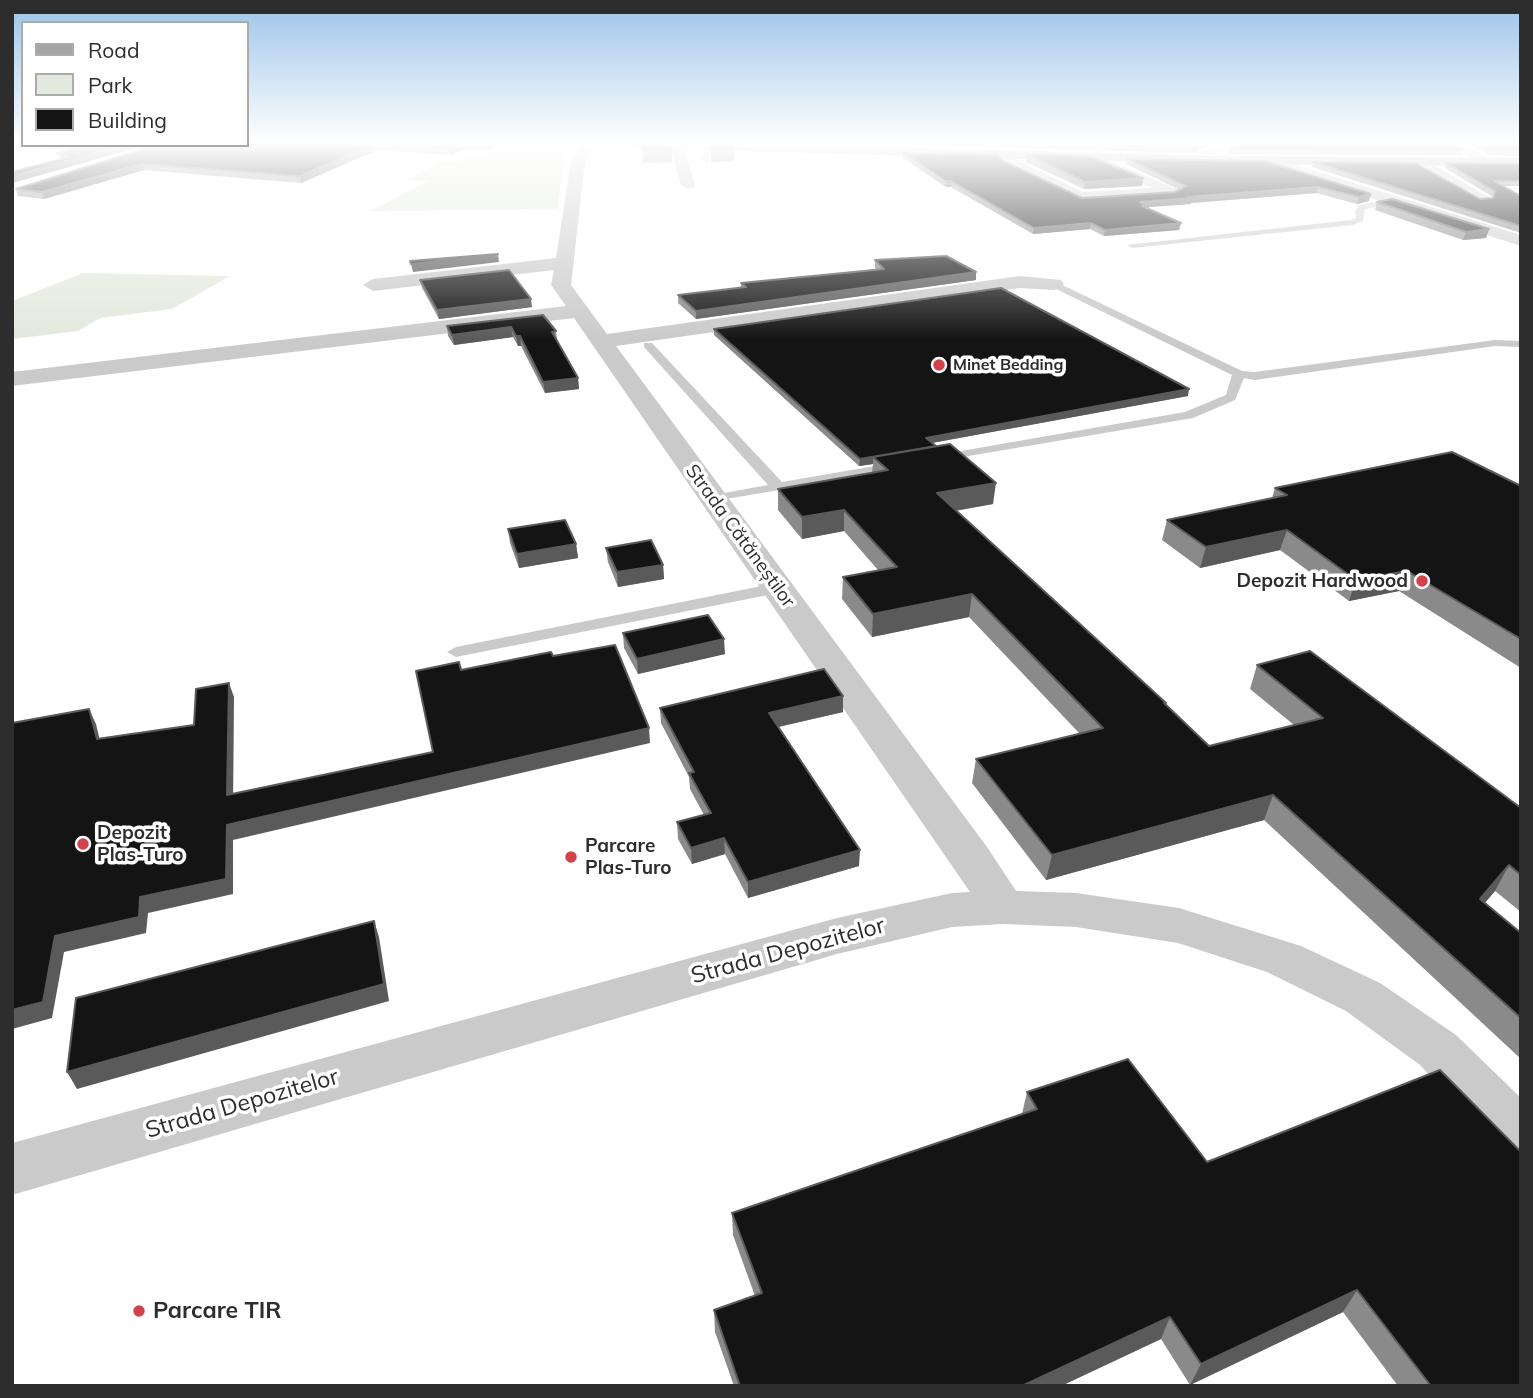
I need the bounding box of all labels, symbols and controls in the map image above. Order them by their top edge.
legend [21,21,248,147]
text: Road [88,37,139,63]
text: Park [88,72,132,98]
text: Building [88,107,167,133]
place label: Minet Bedding [953,355,1063,375]
marker: Minet Bedding [931,357,947,373]
street label: Strada Cătăneștilor [680,460,800,612]
place label: Depozit Hardwood [1236,570,1408,592]
marker: Depozit Hardwood [1414,573,1430,589]
place label: Depozit Plas-Turo [97,822,184,866]
place label: Parcare Plas-Turo [585,835,672,879]
marker: Depozit Plas-Turo [75,836,91,852]
marker: Parcare Plas-Turo [563,849,579,865]
street label: Strada Depozitelor [688,912,888,990]
street label: Strada Depozitelor [142,1063,342,1145]
place label: Parcare TIR [153,1297,281,1325]
marker: Parcare TIR [131,1303,147,1319]

